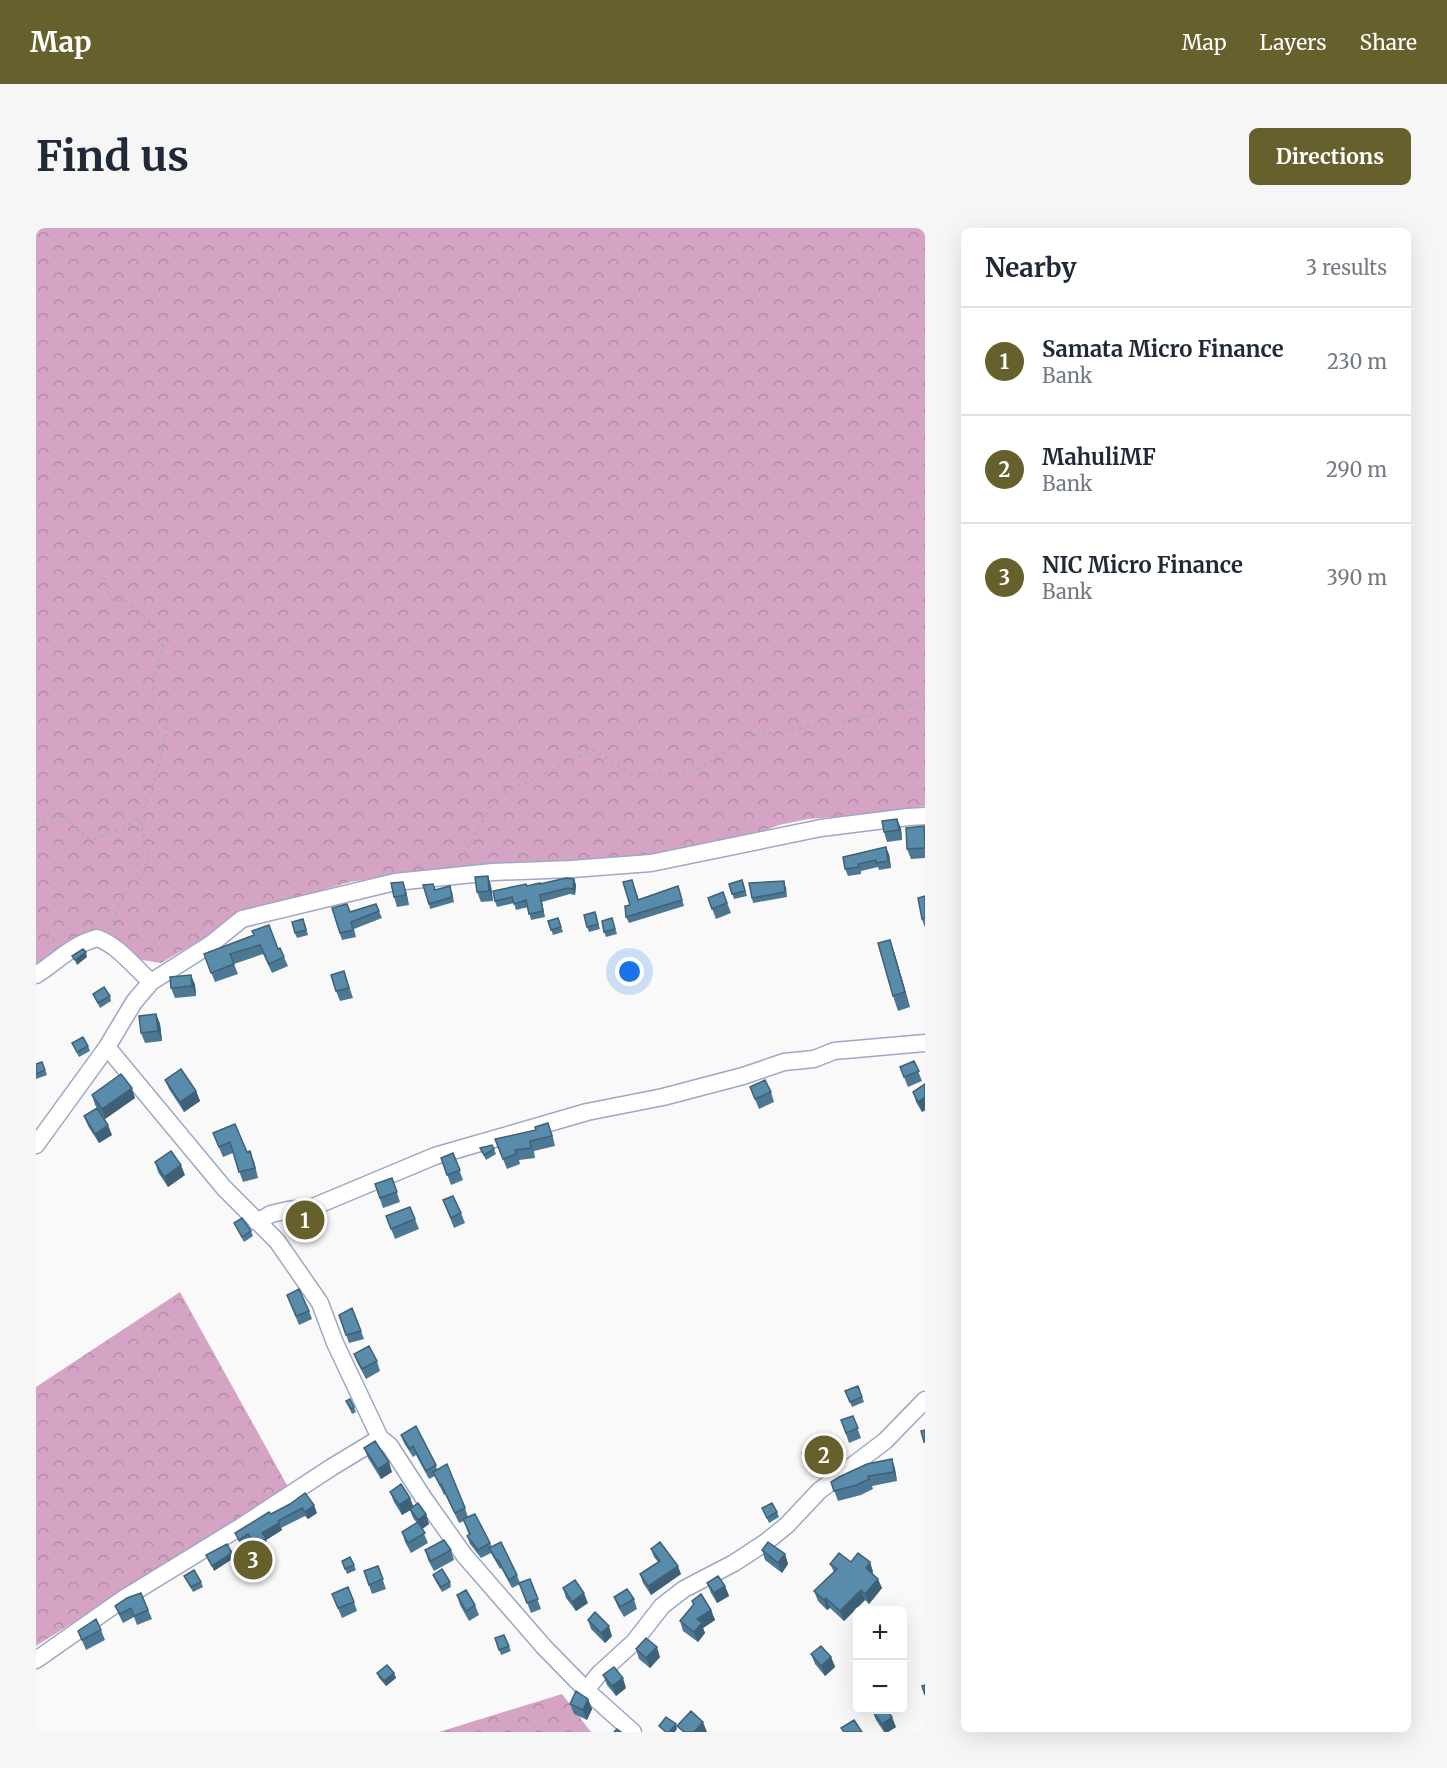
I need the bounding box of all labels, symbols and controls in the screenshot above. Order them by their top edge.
text: Map [30,24,92,60]
text: Map [1182,29,1227,56]
text: Layers [1260,29,1327,56]
text: Share [1360,29,1417,56]
button: Directions [1249,128,1411,185]
text: Find us [36,130,189,182]
text: Nearby [985,251,1077,284]
text: 3 results [1306,255,1387,280]
text: Samata Micro Finance [1042,335,1284,363]
text: 1 [1000,349,1009,374]
text: 230 m [1327,349,1387,374]
text: Bank [1042,363,1093,388]
text: MahuliMF [1042,443,1156,471]
text: 2 [999,457,1010,482]
text: 290 m [1326,457,1387,482]
text: Bank [1042,471,1093,496]
text: NIC Micro Finance [1042,551,1243,579]
text: 3 [999,565,1010,590]
text: 390 m [1327,565,1387,590]
text: Bank [1042,579,1093,604]
your location [615,957,644,986]
pin: 1 [286,1198,324,1242]
pin: 2 [804,1432,844,1478]
pin: 3 [234,1538,272,1582]
map controls [853,1606,907,1714]
button: + [853,1606,907,1660]
button: − [853,1660,907,1714]

